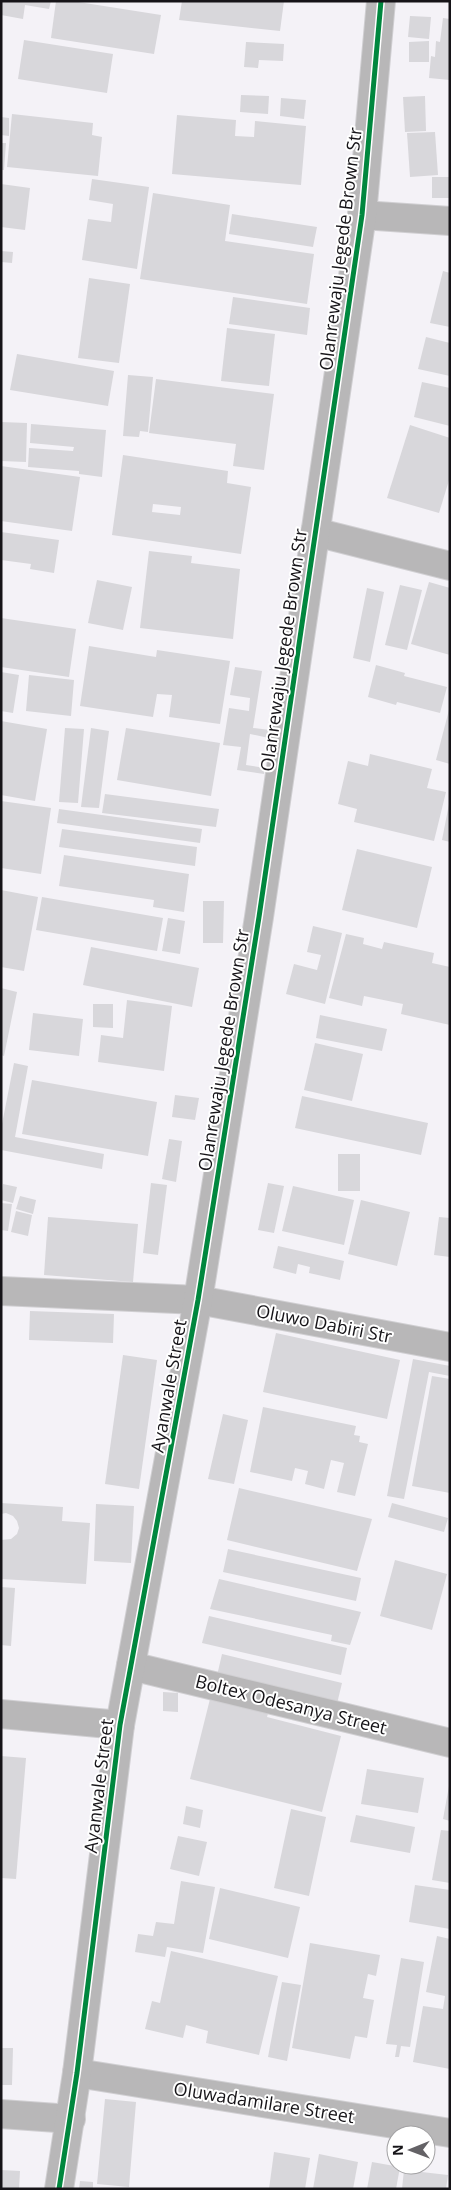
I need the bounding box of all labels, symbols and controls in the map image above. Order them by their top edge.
street label: Olanrewaju Jegede Brown Str [313,125,367,372]
street label: Olanrewaju Jegede Brown Str [254,526,312,773]
street label: Olanrewaju Jegede Brown Str [192,926,254,1173]
street label: Oluwo Dabiri Str [254,1298,395,1348]
street label: Ayanwale Street [144,1317,192,1454]
street label: Boltex Odesanya Street [193,1669,389,1739]
street label: Ayanwale Street [78,1717,118,1854]
street label: Oluwadamilare Street [172,2076,356,2128]
north arrow [386,2125,436,2175]
text: N [388,2144,407,2156]

